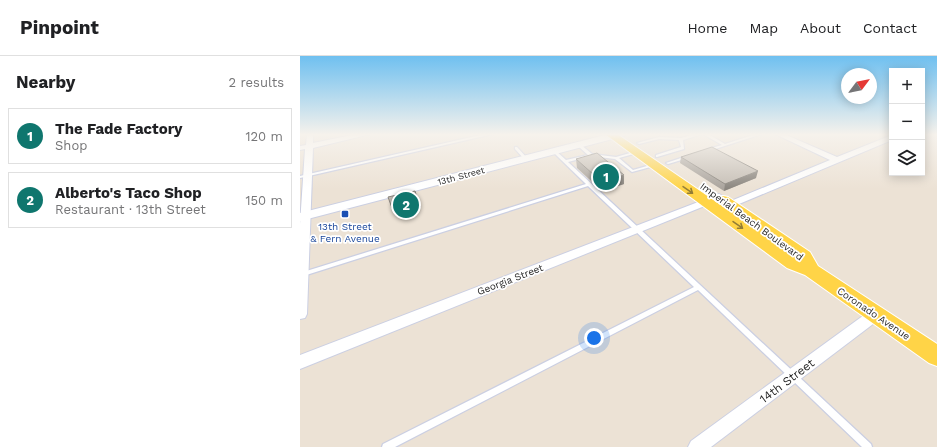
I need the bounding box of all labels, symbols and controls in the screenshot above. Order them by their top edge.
text: Pinpoint [20,16,99,39]
text: Home [687,20,727,36]
text: Map [749,20,778,36]
text: About [800,20,841,36]
text: Contact [863,20,917,36]
north arrow [841,68,877,104]
map controls [889,68,925,176]
button: + [889,68,925,104]
text: Nearby [16,72,75,92]
text: 2 results [229,75,284,90]
button: − [889,104,925,140]
text: The Fade Factory [55,120,183,138]
text: 1 [27,129,33,144]
text: 120 m [245,129,283,144]
text: Shop [55,138,87,153]
button: layers [889,140,925,176]
pin: 1 [593,162,619,192]
street label: 13th Street [436,165,486,187]
street label: Imperial Beach Boulevard [698,180,805,262]
text: Alberto's Taco Shop [55,184,202,202]
one-way arrow [682,186,693,194]
pin: 2 [393,190,419,220]
text: 2 [26,193,34,208]
text: 150 m [245,193,283,208]
text: Restaurant · 13th Street [55,202,206,217]
marker: 13th Street & Fern Avenue [340,209,350,219]
place label: 13th Street & Fern Avenue [310,221,380,244]
one-way arrow [732,221,743,229]
street label: Georgia Street [476,262,545,297]
street label: Coronado Avenue [835,285,912,342]
your location [584,328,604,348]
street label: 14th Street [757,356,817,406]

